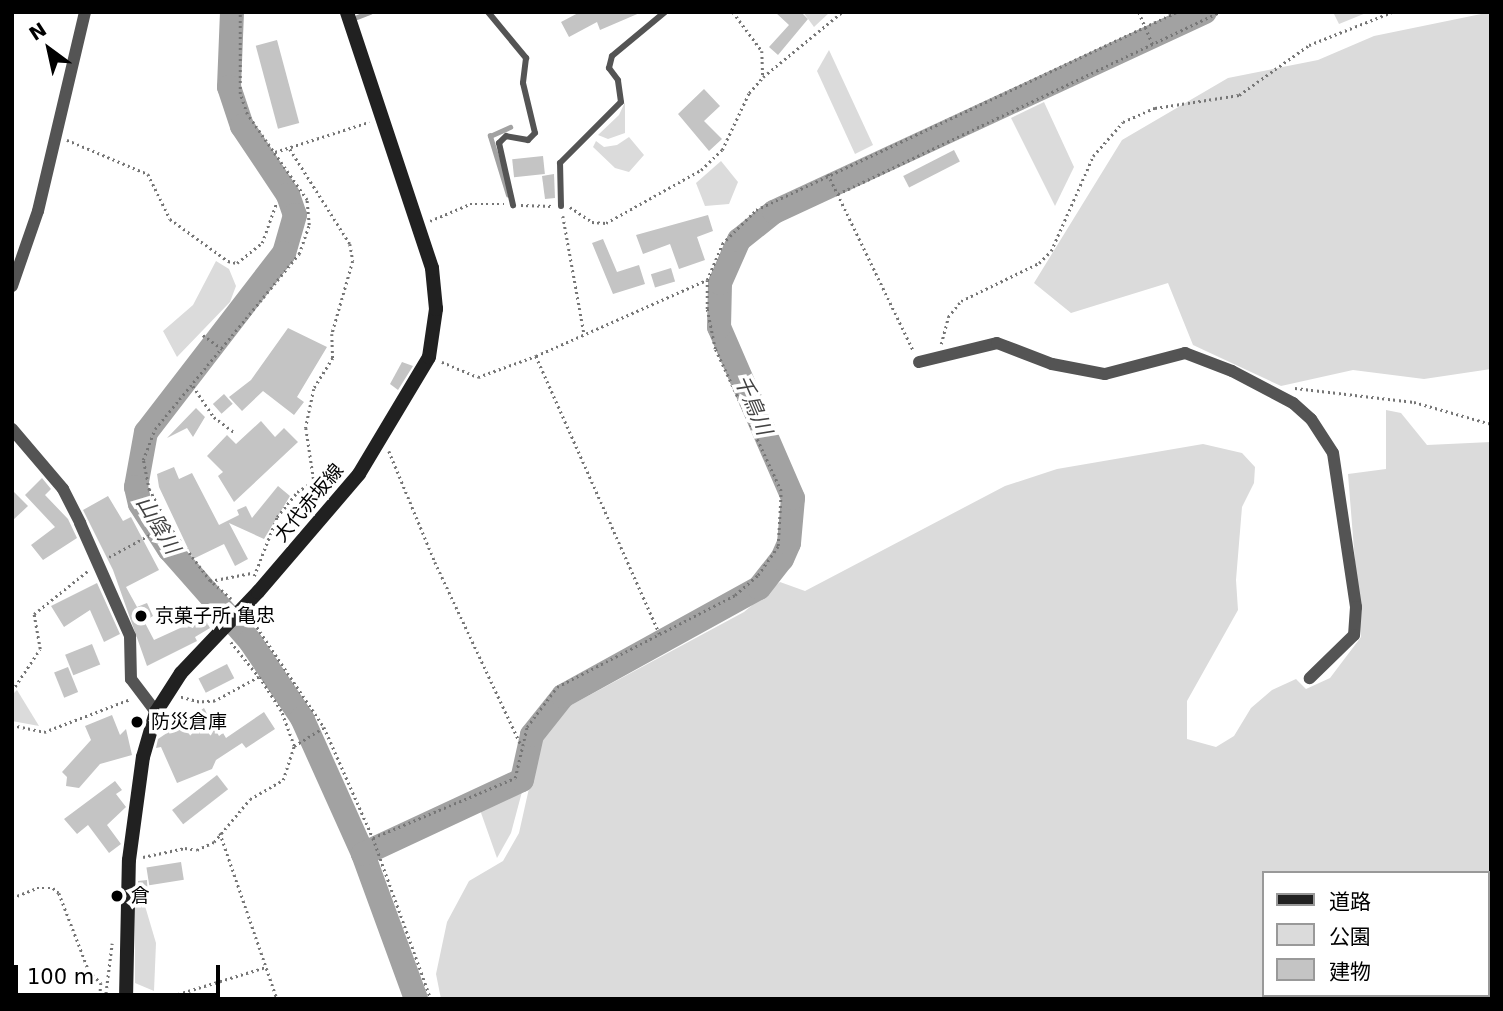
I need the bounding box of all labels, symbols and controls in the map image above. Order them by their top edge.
north arrow [14,14,84,84]
text: N [25,18,50,45]
water label: 千鳥川 [729,371,777,439]
street label: 大代赤坂線 [270,459,348,547]
water label: 山陰川 [131,492,185,558]
place label: 京菓子所 亀忠 [155,605,275,627]
marker: 京菓子所 亀忠 [133,608,149,624]
place label: 防災倉庫 [151,711,227,733]
marker: 防災倉庫 [129,714,145,730]
legend [1262,871,1489,997]
place label: 倉 [131,885,150,907]
marker: 倉 [109,888,125,904]
text: 道路 [1329,890,1371,914]
text: 公園 [1329,925,1371,949]
scale bar [18,951,224,995]
text: 建物 [1329,960,1371,984]
text: 100 m [27,965,94,989]

